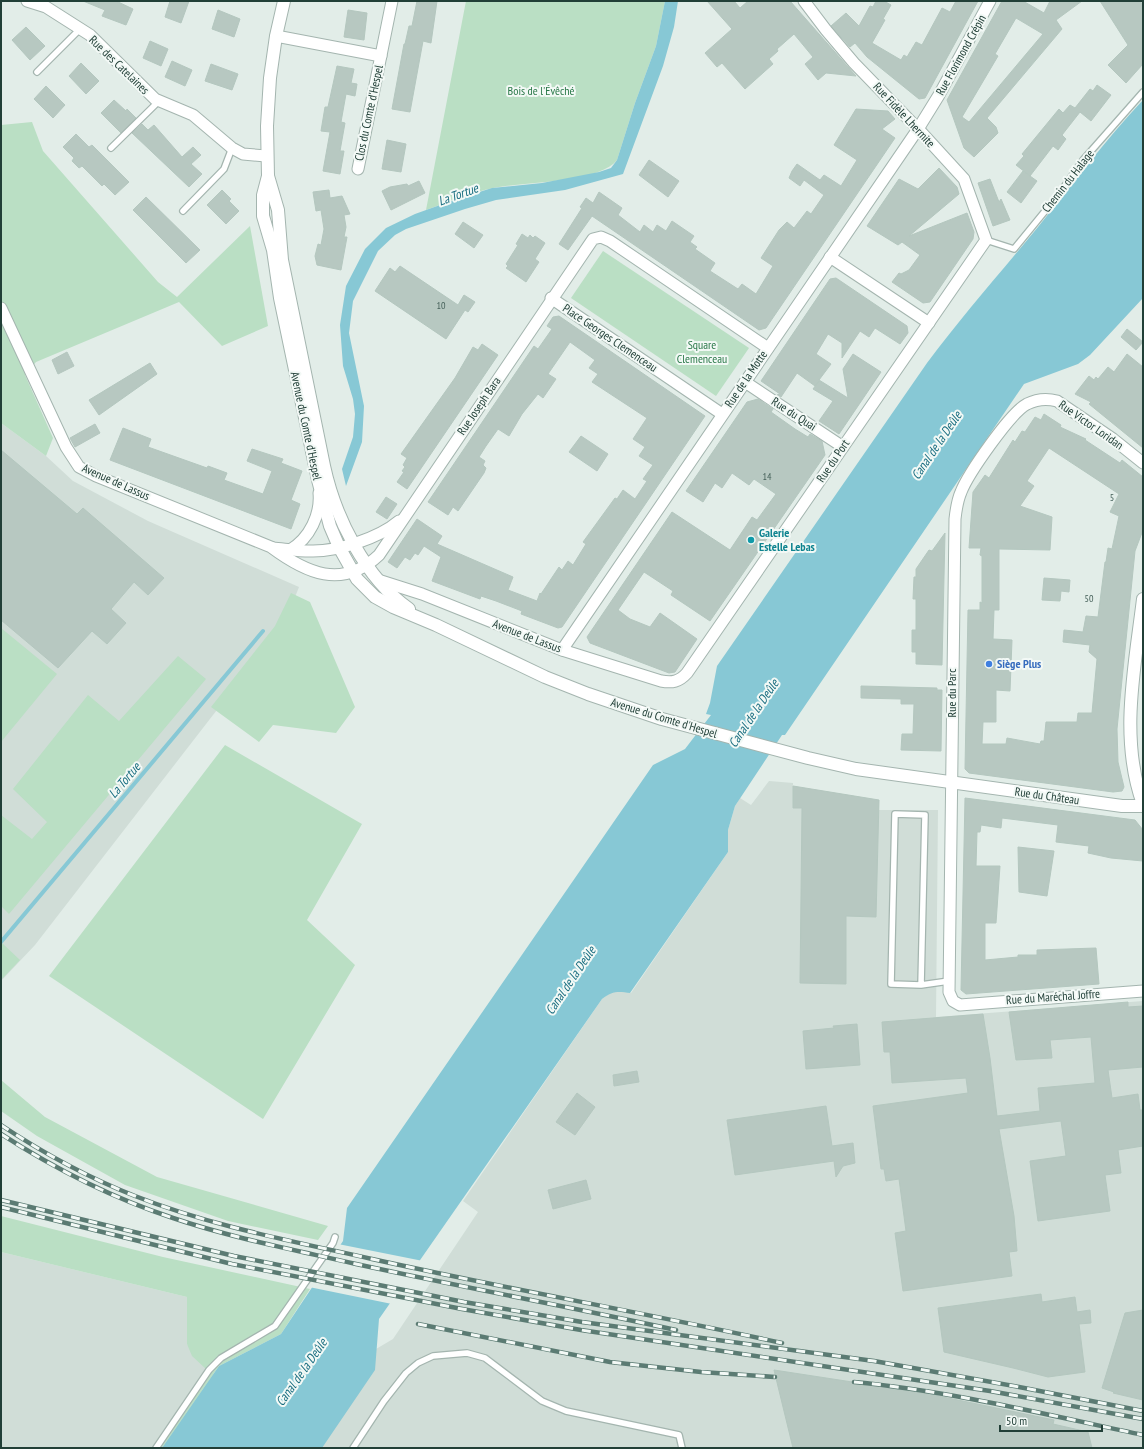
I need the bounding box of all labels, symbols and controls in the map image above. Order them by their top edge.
street label: Rue Florimond Crépin [932,12,989,98]
street label: Rue des Catelaines [86,32,153,97]
street label: Clos du Comte d'Hespel [351,63,386,162]
street label: Rue Fidèle Lhermite [870,79,938,150]
park label: Bois de l'Évêché [508,83,574,98]
street label: Chemin du Halage [1038,146,1097,215]
water label: La Tortue [436,179,482,210]
house number: 10 [437,299,446,312]
street label: Place Georges Clemenceau [560,300,660,375]
park label: Square Clemenceau [677,337,727,366]
street label: Rue de la Motte [721,347,770,410]
street label: Avenue du Comte d'Hespel [288,370,325,482]
street label: Rue Joseph Bara [454,374,504,438]
street label: Rue du Quai [769,394,820,434]
street label: Rue Victor Loridan [1056,397,1127,452]
water label: Canal de la Deûle [907,407,966,483]
street label: Rue du Port [813,436,853,485]
street label: Avenue de Lassus [80,460,152,503]
house number: 14 [763,470,772,483]
house number: 5 [1110,491,1114,504]
place label: Galerie Estelle Lebas [759,525,815,554]
marker: Galerie Estelle Lebas [746,535,756,545]
house number: 50 [1085,592,1094,605]
street label: Avenue de Lassus [491,616,564,656]
place label: Siège Plus [997,656,1041,671]
marker: Siège Plus [984,659,994,669]
street label: Rue du Parc [944,668,959,717]
water label: Canal de la Deûle [724,675,783,751]
street label: Avenue du Comte d'Hespel [609,694,719,741]
water label: La Tortue [105,758,145,802]
street label: Rue du Château [1014,784,1080,807]
water label: Canal de la Deûle [541,942,600,1018]
street label: Rue du Maréchal Joffre [1006,986,1100,1007]
water label: Canal de la Deûle [272,1334,332,1409]
scale bar [1000,1407,1102,1433]
text: 50 m [1006,1413,1027,1428]

